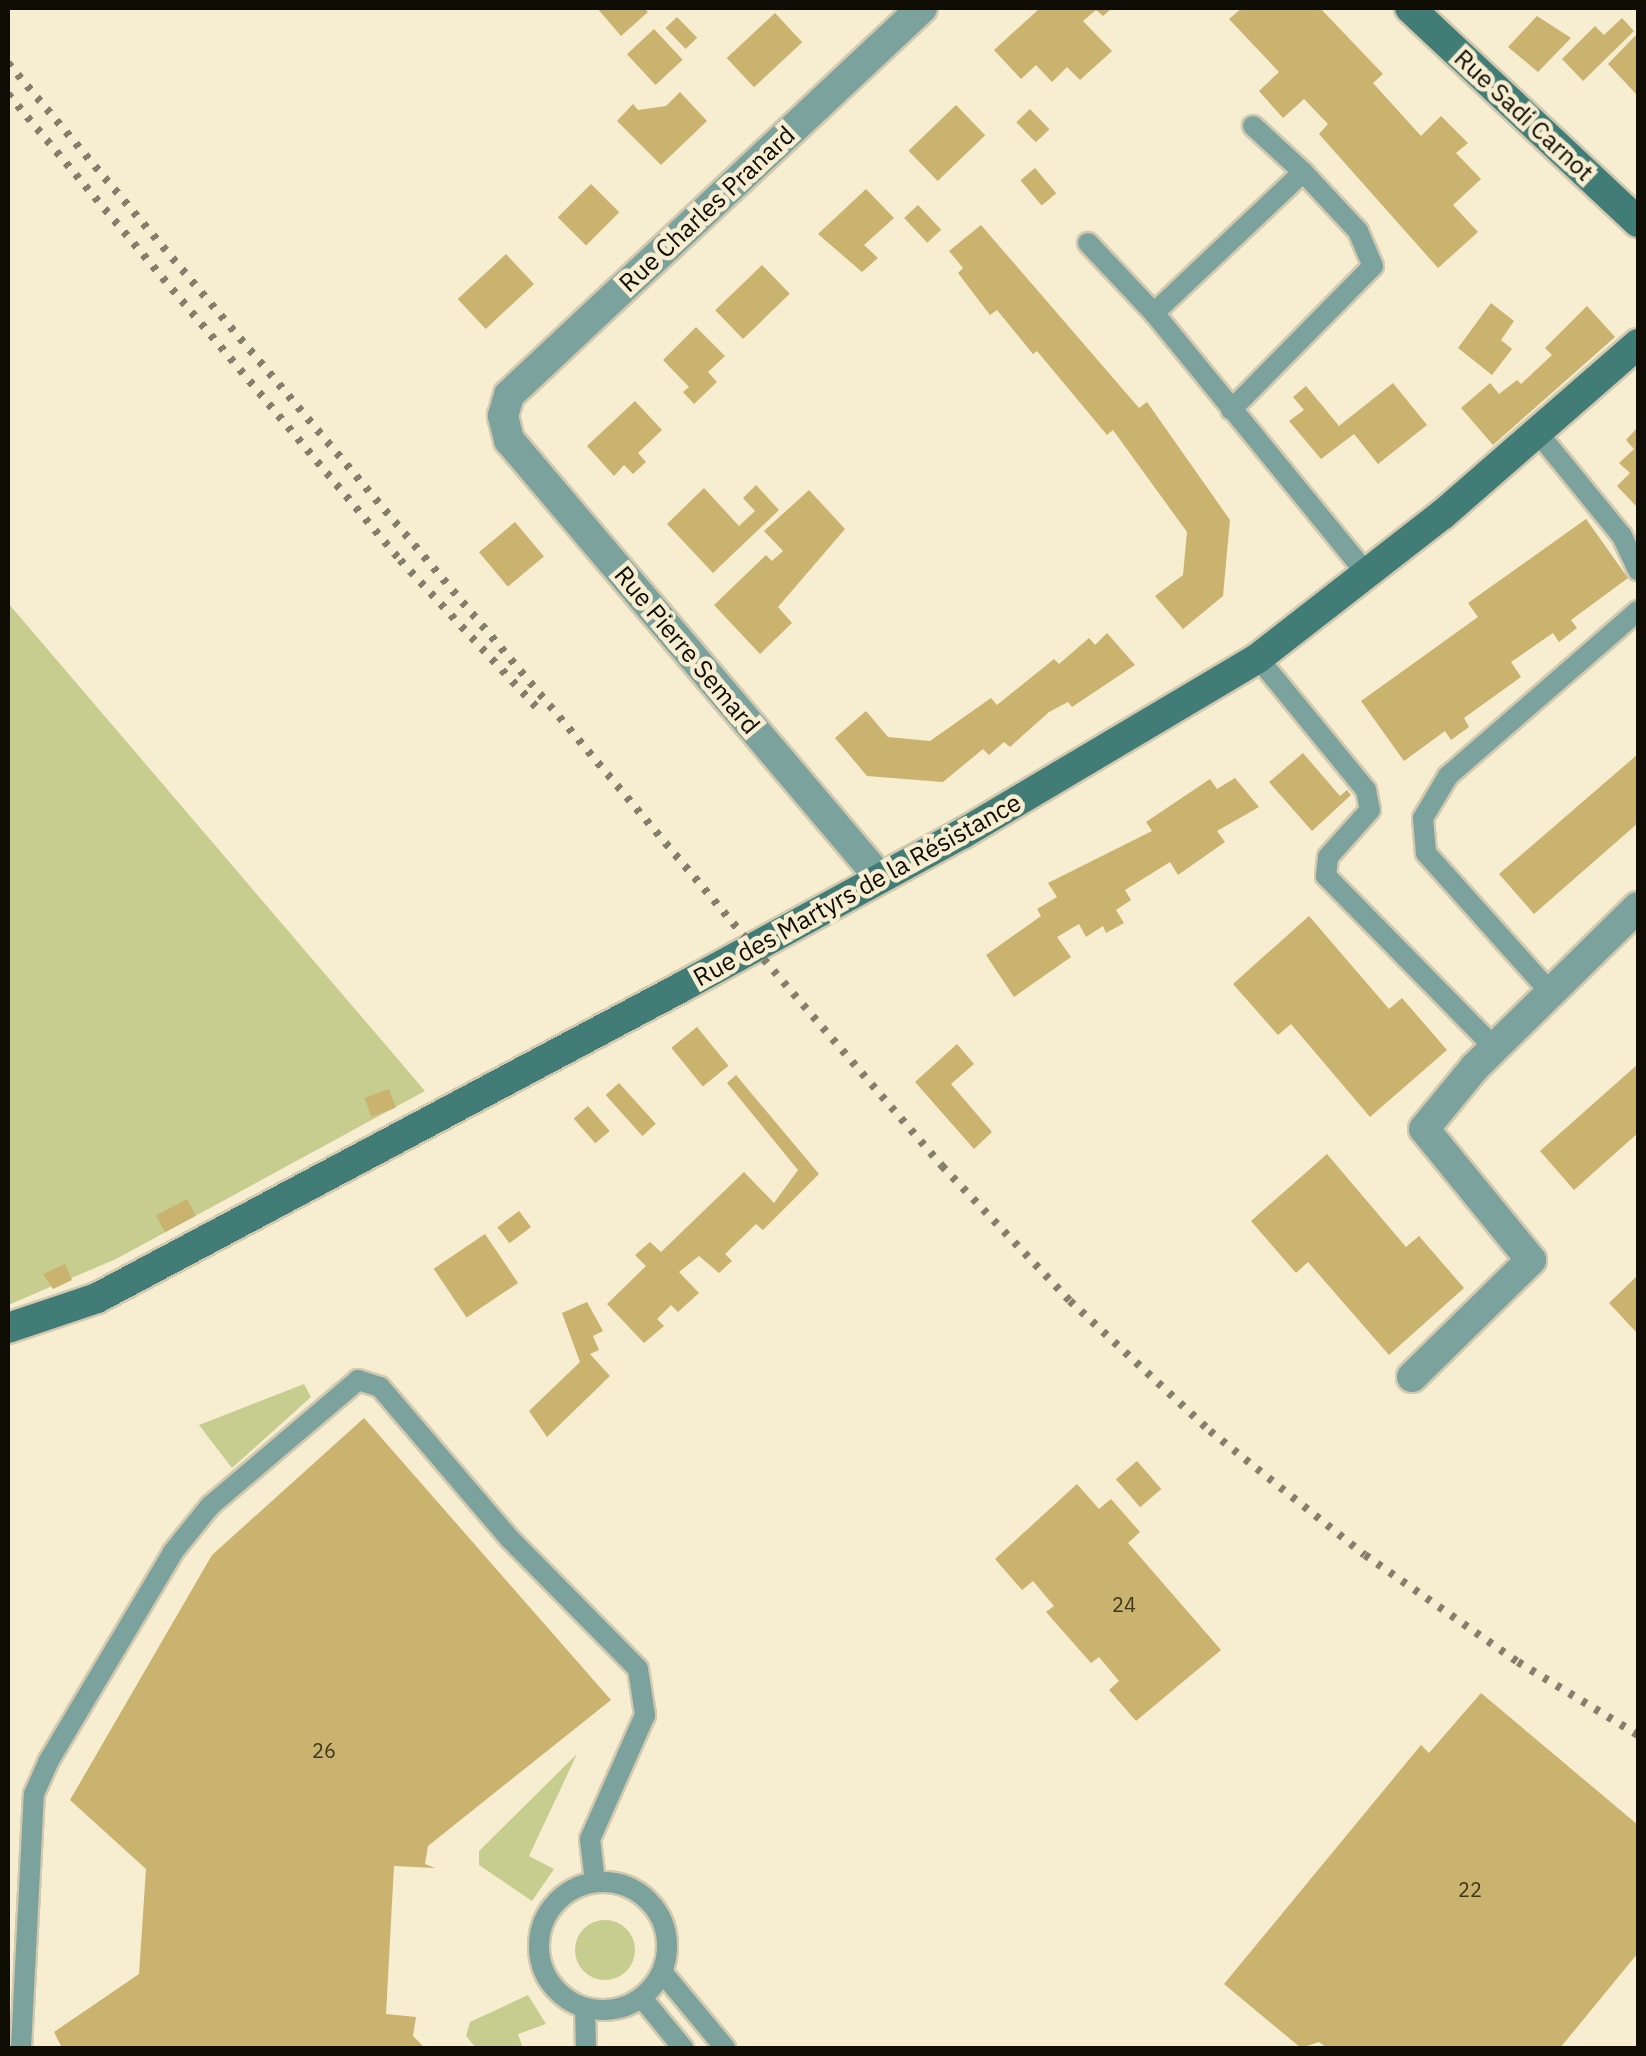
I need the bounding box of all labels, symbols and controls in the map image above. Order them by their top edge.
street label: Rue Sadi Carnot [1448,43,1600,187]
street label: Rue Charles Pranard [613,120,801,298]
street label: Rue Pierre Semard [608,560,766,740]
street label: Rue des Martyrs de la Résistance [688,787,1026,993]
house number: 24 [1112,1592,1136,1616]
house number: 26 [312,1738,336,1762]
house number: 22 [1458,1877,1482,1901]

